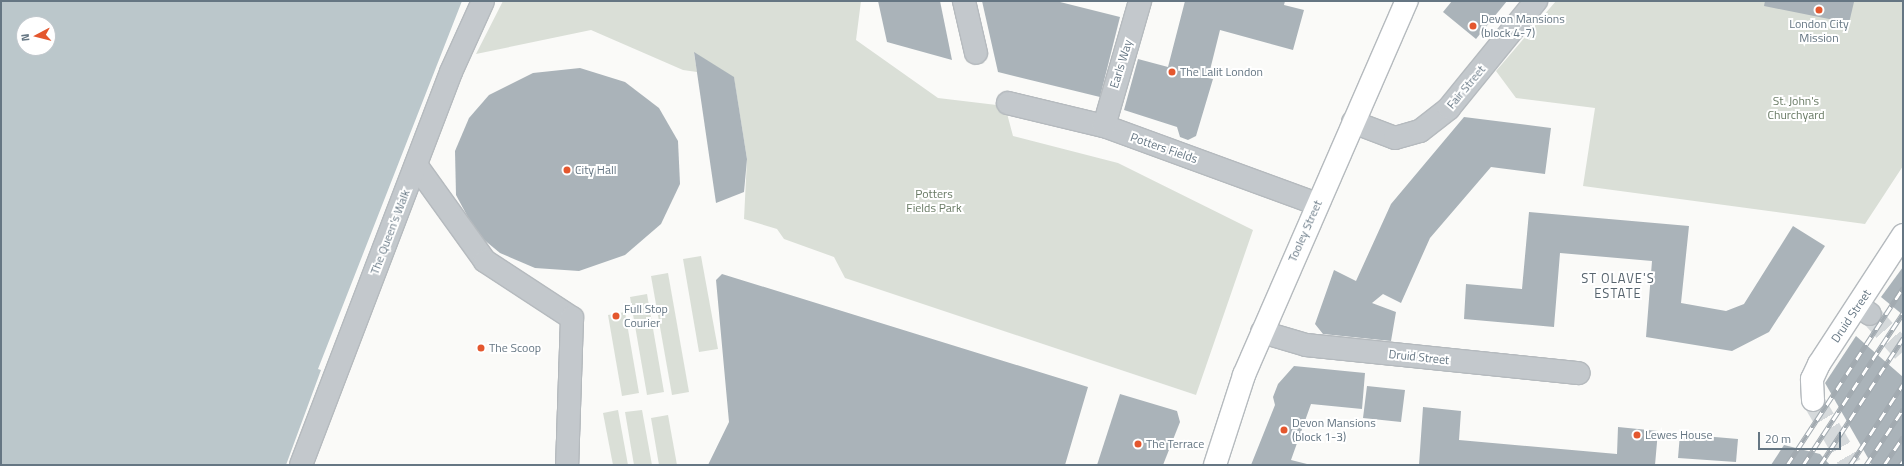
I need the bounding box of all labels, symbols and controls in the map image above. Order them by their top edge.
marker: London City Mission [1814,5,1824,15]
place label: Devon Mansions (block 4-7) [1481,12,1565,40]
north arrow [16,16,56,56]
place label: London City Mission [1789,17,1849,45]
marker: Devon Mansions (block 4-7) [1468,21,1478,31]
text: N [17,33,33,42]
street label: Earls Way [1107,38,1135,90]
street label: Fair Street [1444,62,1488,112]
place label: The Lalit London [1180,65,1263,79]
marker: The Lalit London [1167,67,1177,77]
park label: St. John's Churchyard [1767,94,1825,122]
street label: Potters Fields [1129,130,1199,166]
place label: City Hall [575,163,616,177]
marker: City Hall [562,165,572,175]
street label: The Queen's Walk [367,187,413,277]
park label: Potters Fields Park [906,187,962,215]
street label: Tooley Street [1285,198,1325,264]
district label: ST OLAVE'S ESTATE [1581,271,1655,302]
street label: Druid Street [1828,287,1874,345]
place label: Full Stop Courier [624,302,668,330]
marker: Full Stop Courier [611,311,621,321]
place label: The Scoop [489,341,541,355]
marker: The Scoop [476,343,486,353]
street label: Druid Street [1388,347,1450,367]
place label: Devon Mansions (block 1-3) [1292,416,1376,444]
scale bar [1760,424,1843,450]
marker: Devon Mansions (block 1-3) [1279,425,1289,435]
place label: Lewes House [1645,428,1712,442]
text: 20 m [1765,429,1791,448]
marker: Lewes House [1632,430,1642,440]
place label: The Terrace [1146,437,1204,451]
marker: The Terrace [1133,439,1143,449]

